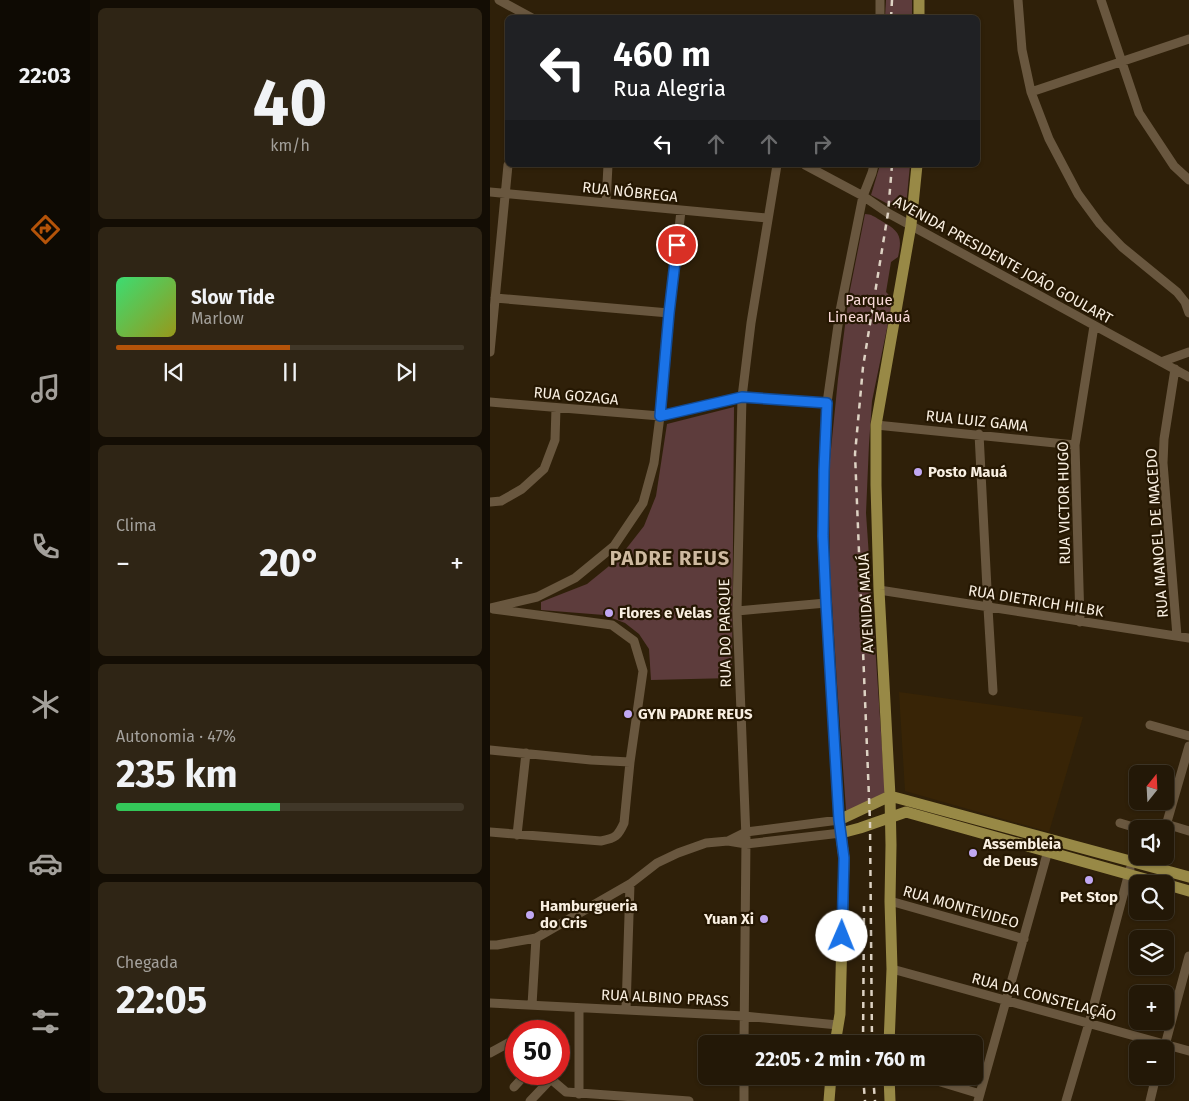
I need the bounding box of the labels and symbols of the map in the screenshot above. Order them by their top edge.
street label: RUA NÓBREGA [581,178,679,206]
street label: AVENIDA PRESIDENTE JOÃO GOULART [890,192,1116,328]
pin [656,224,698,266]
park label: Parque Linear Mauá [827,291,911,326]
street label: RUA GOZAGA [533,383,620,409]
street label: RUA LUIZ GAMA [925,407,1030,435]
street label: RUA VICTOR HUGO [1054,441,1074,565]
street label: RUA MANOEL DE MACEDO [1142,448,1172,618]
place label: Posto Mauá [928,463,1007,481]
marker: Posto Mauá [912,466,924,478]
district label: PADRE REUS [610,546,730,570]
street label: AVENIDA MAUÁ [854,552,878,653]
street label: RUA DO PARQUE [715,578,735,688]
street label: RUA DIETRICH HILBK [967,581,1105,621]
place label: Flores e Velas [619,604,712,622]
marker: Flores e Velas [603,607,615,619]
place label: GYN PADRE REUS [638,705,753,723]
marker: GYN PADRE REUS [622,708,634,720]
north arrow [1129,765,1174,810]
place label: Assembleia de Deus [982,835,1061,870]
marker: Assembleia de Deus [967,847,979,859]
marker: Pet Stop [1083,874,1095,886]
street label: RUA MONTEVIDEO [901,882,1021,932]
place label: Pet Stop [1060,888,1118,906]
place label: Hamburgueria do Cris [540,897,638,932]
marker: Hamburgueria do Cris [524,909,536,921]
position arrow [815,909,867,961]
place label: Yuan Xi [703,910,754,928]
marker: Yuan Xi [758,913,770,925]
street label: RUA DA CONSTELAÇÃO [970,969,1118,1025]
street label: RUA ALBINO PRASS [601,986,729,1010]
speed limit sign: 50 [505,1020,570,1085]

